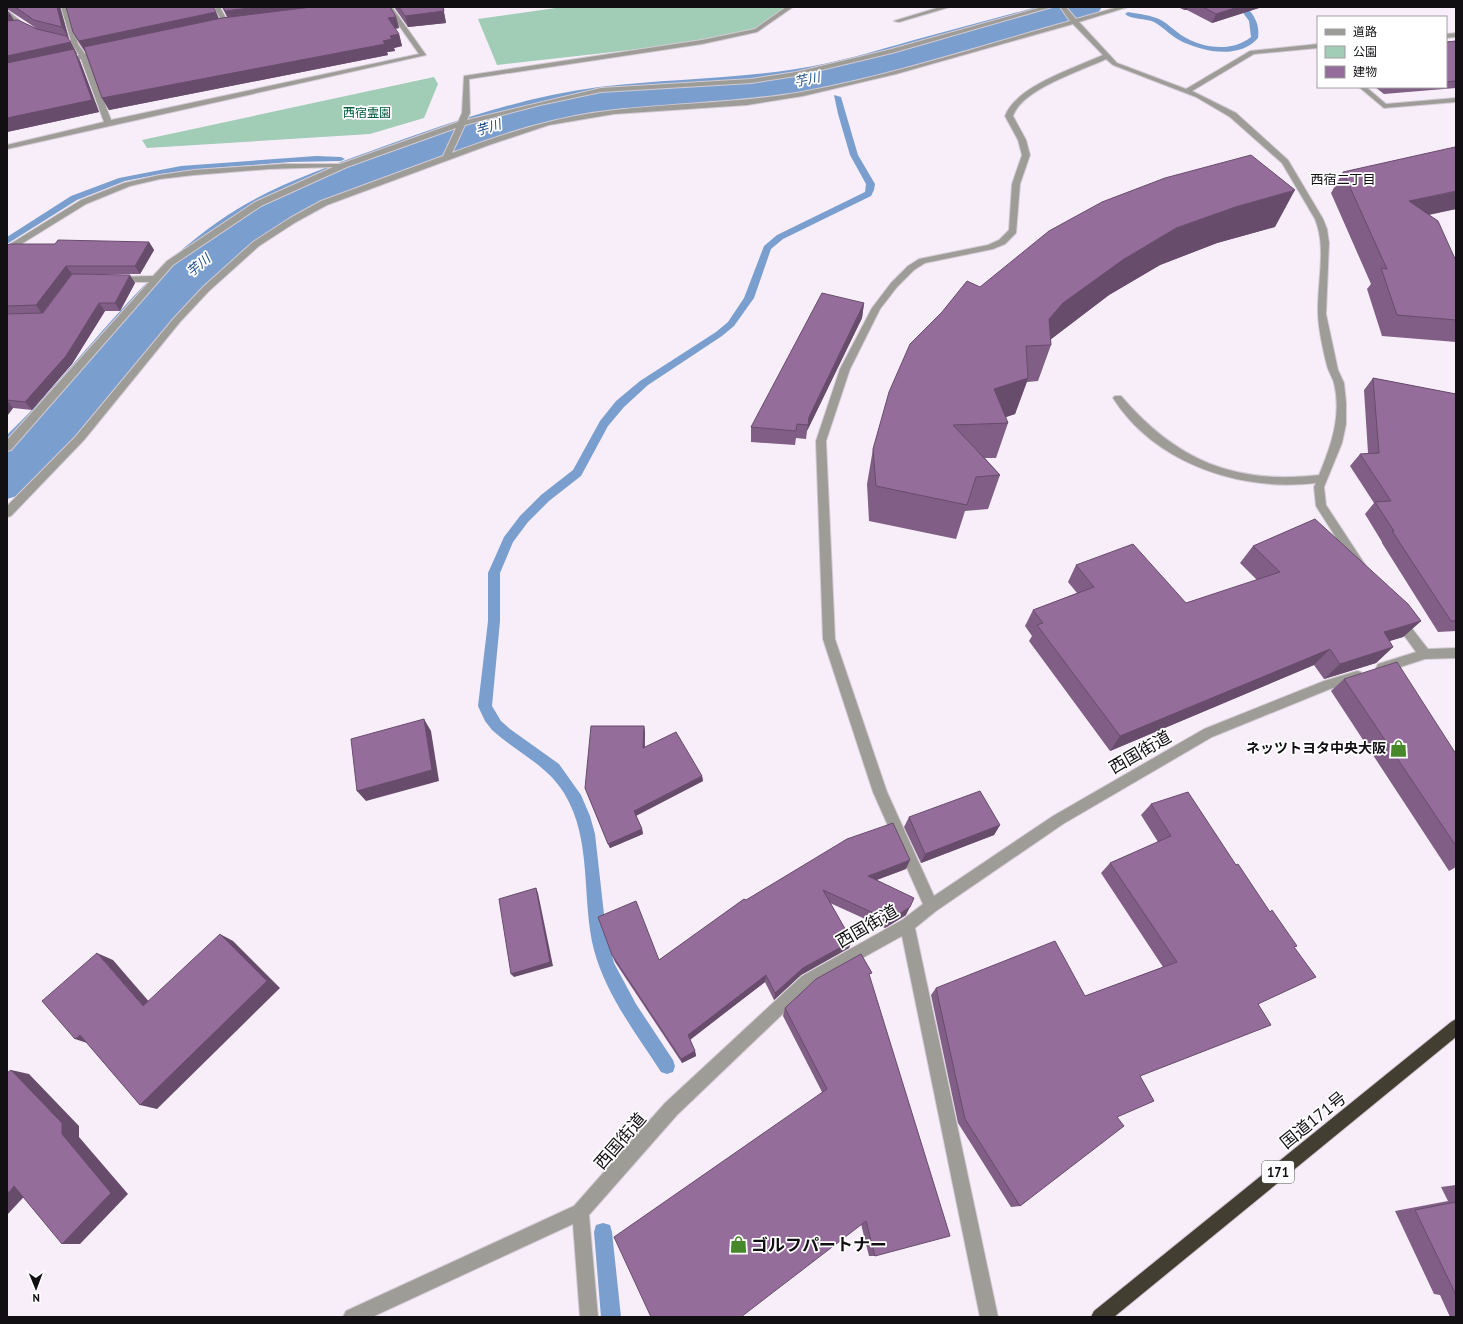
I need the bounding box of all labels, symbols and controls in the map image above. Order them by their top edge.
legend [1317,16,1447,88]
text: 道路 [1353,24,1377,39]
text: 公園 [1353,44,1377,59]
text: 建物 [1353,64,1377,79]
water label: 芋川 [793,68,824,91]
park label: 西宿霊園 [343,105,391,120]
water label: 芋川 [473,115,505,139]
district label: 西宿二丁目 [1310,171,1376,188]
water label: 芋川 [183,249,215,280]
street label: 西国街道 [1105,725,1175,779]
shop icon: ネッツトヨタ中央大阪 [1389,738,1409,758]
place label: ネッツトヨタ中央大阪 [1246,739,1386,757]
street label: 西国街道 [832,899,902,953]
street label: 国道171号 [1275,1087,1351,1153]
street label: 西国街道 [589,1108,651,1174]
road number: 171 [1262,1161,1294,1183]
place label: ゴルフパートナー [751,1234,887,1256]
shop icon: ゴルフパートナー [728,1235,748,1255]
north arrow [16,1268,56,1308]
text: N [32,1291,40,1305]

